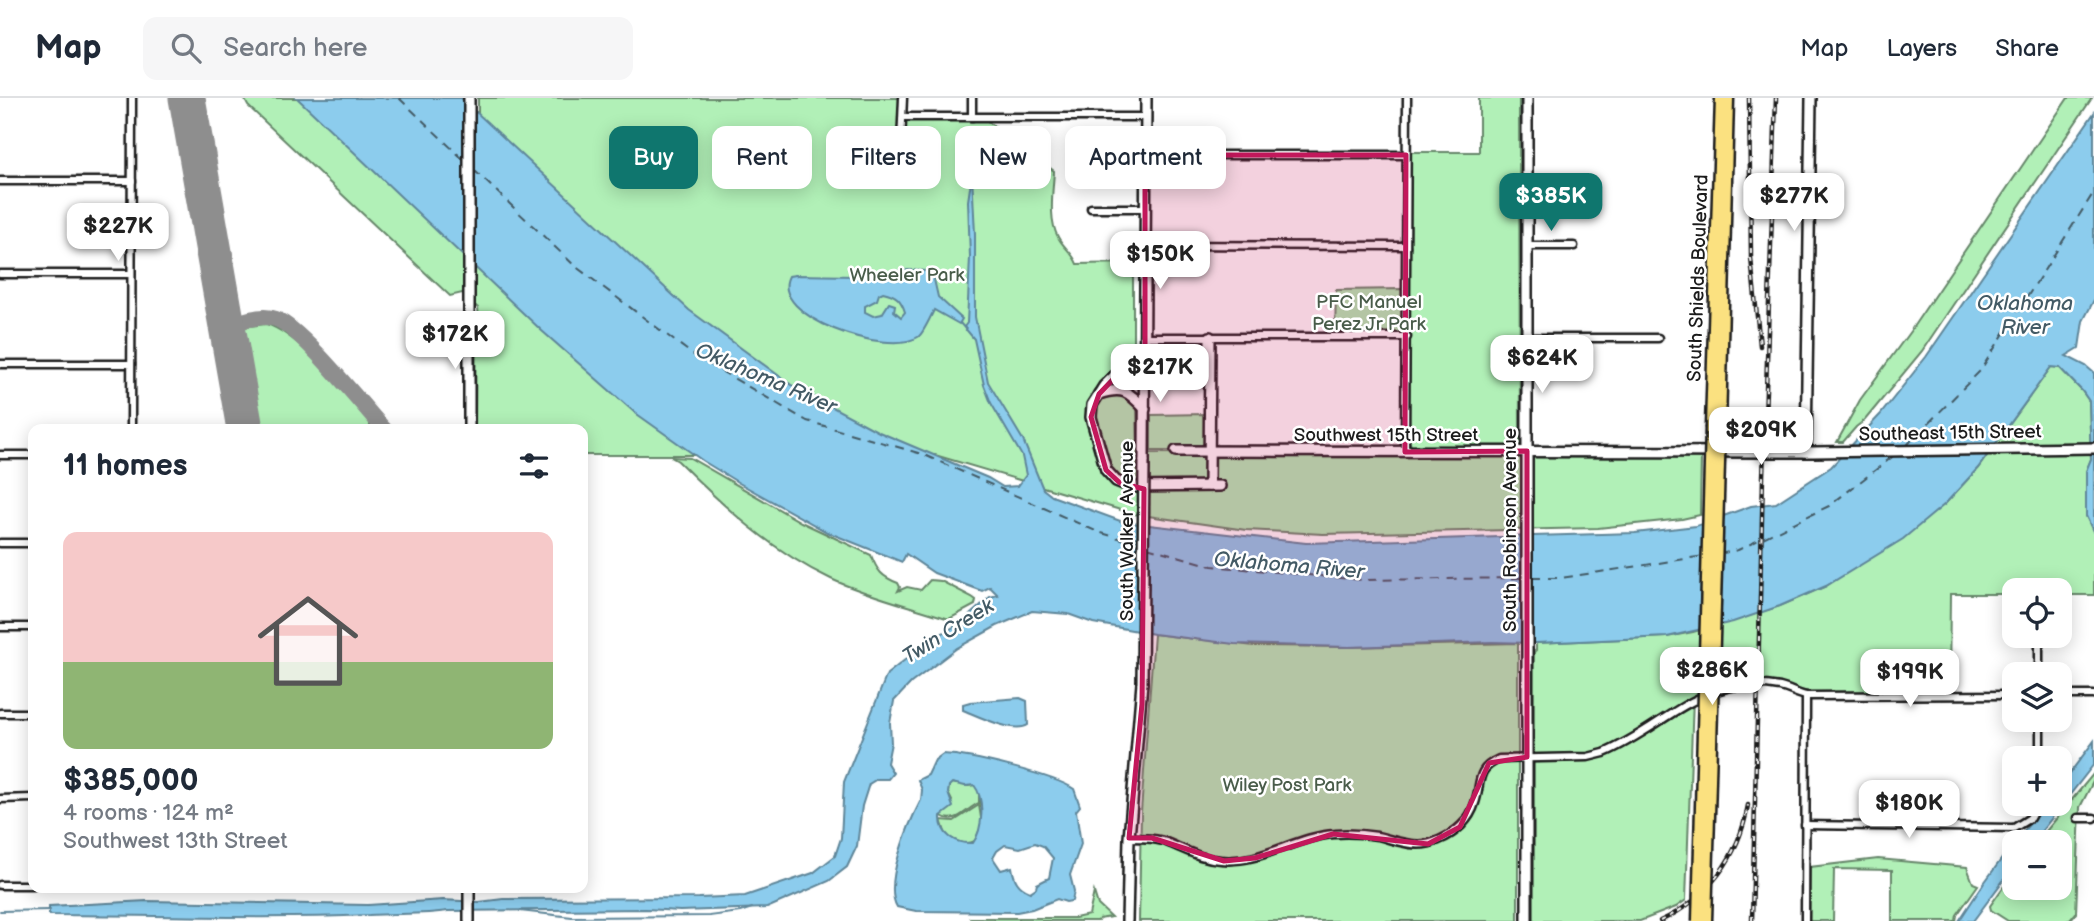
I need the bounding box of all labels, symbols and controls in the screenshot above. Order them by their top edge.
search box [143,17,633,80]
text: Map [35,28,101,68]
icon: search [167,29,205,67]
text: Search here [223,33,367,64]
text: Map [1800,34,1848,63]
text: Layers [1886,34,1957,63]
text: Share [1995,34,2059,63]
chip: Buy [609,126,698,189]
chip: Rent [712,126,812,189]
chip: Filters [826,126,941,189]
chip: New [955,126,1051,189]
chip: Apartment [1065,126,1226,189]
pin: $385K [1502,174,1600,233]
street label: South Shields Boulevard [1683,174,1714,382]
pin: $277K [1745,174,1843,233]
text: $385K [1515,182,1587,210]
text: $277K [1759,182,1829,210]
pin: $227K [69,204,167,263]
text: $227K [83,212,153,240]
pin: $150K [1111,232,1209,291]
text: $150K [1126,240,1194,268]
park label: Wheeler Park [849,264,965,287]
park label: PFC Manuel Perez Jr Park [1312,291,1427,336]
water label: Oklahoma River [1977,291,2073,340]
pin: $172K [406,312,504,371]
text: $172K [422,320,488,348]
pin: $624K [1493,336,1591,395]
water label: Oklahoma River [692,338,841,420]
pin: $217K [1111,344,1209,404]
text: $624K [1506,344,1578,372]
text: $217K [1127,353,1193,381]
pin: $209K [1712,408,1810,467]
text: $209K [1725,416,1797,444]
street label: Southeast 15th Street [1858,420,2042,447]
street label: Southwest 15th Street [1294,424,1478,447]
street label: South Robinson Avenue [1499,428,1522,632]
street label: South Walker Avenue [1116,441,1139,621]
icon: filters [515,447,553,485]
text: 11 homes [63,448,187,484]
water label: Oklahoma River [1213,546,1367,585]
icon: home [245,578,371,704]
map controls [2002,578,2072,900]
button: locate [2002,578,2072,648]
water label: Twin Creek [898,593,999,669]
pin: $286K [1663,648,1761,707]
pin: $199K [1861,650,1959,709]
text: $286K [1676,656,1748,684]
text: $199K [1876,658,1944,686]
button: layers [2002,662,2072,732]
button: + [2002,746,2072,816]
text: $385,000 [63,763,198,799]
park label: Wiley Post Park [1223,774,1352,797]
pin: $180K [1860,780,1958,840]
text: $180K [1875,789,1943,817]
text: 4 rooms · 124 m² [63,799,234,827]
text: Southwest 13th Street [63,827,287,855]
button: − [2002,830,2072,900]

